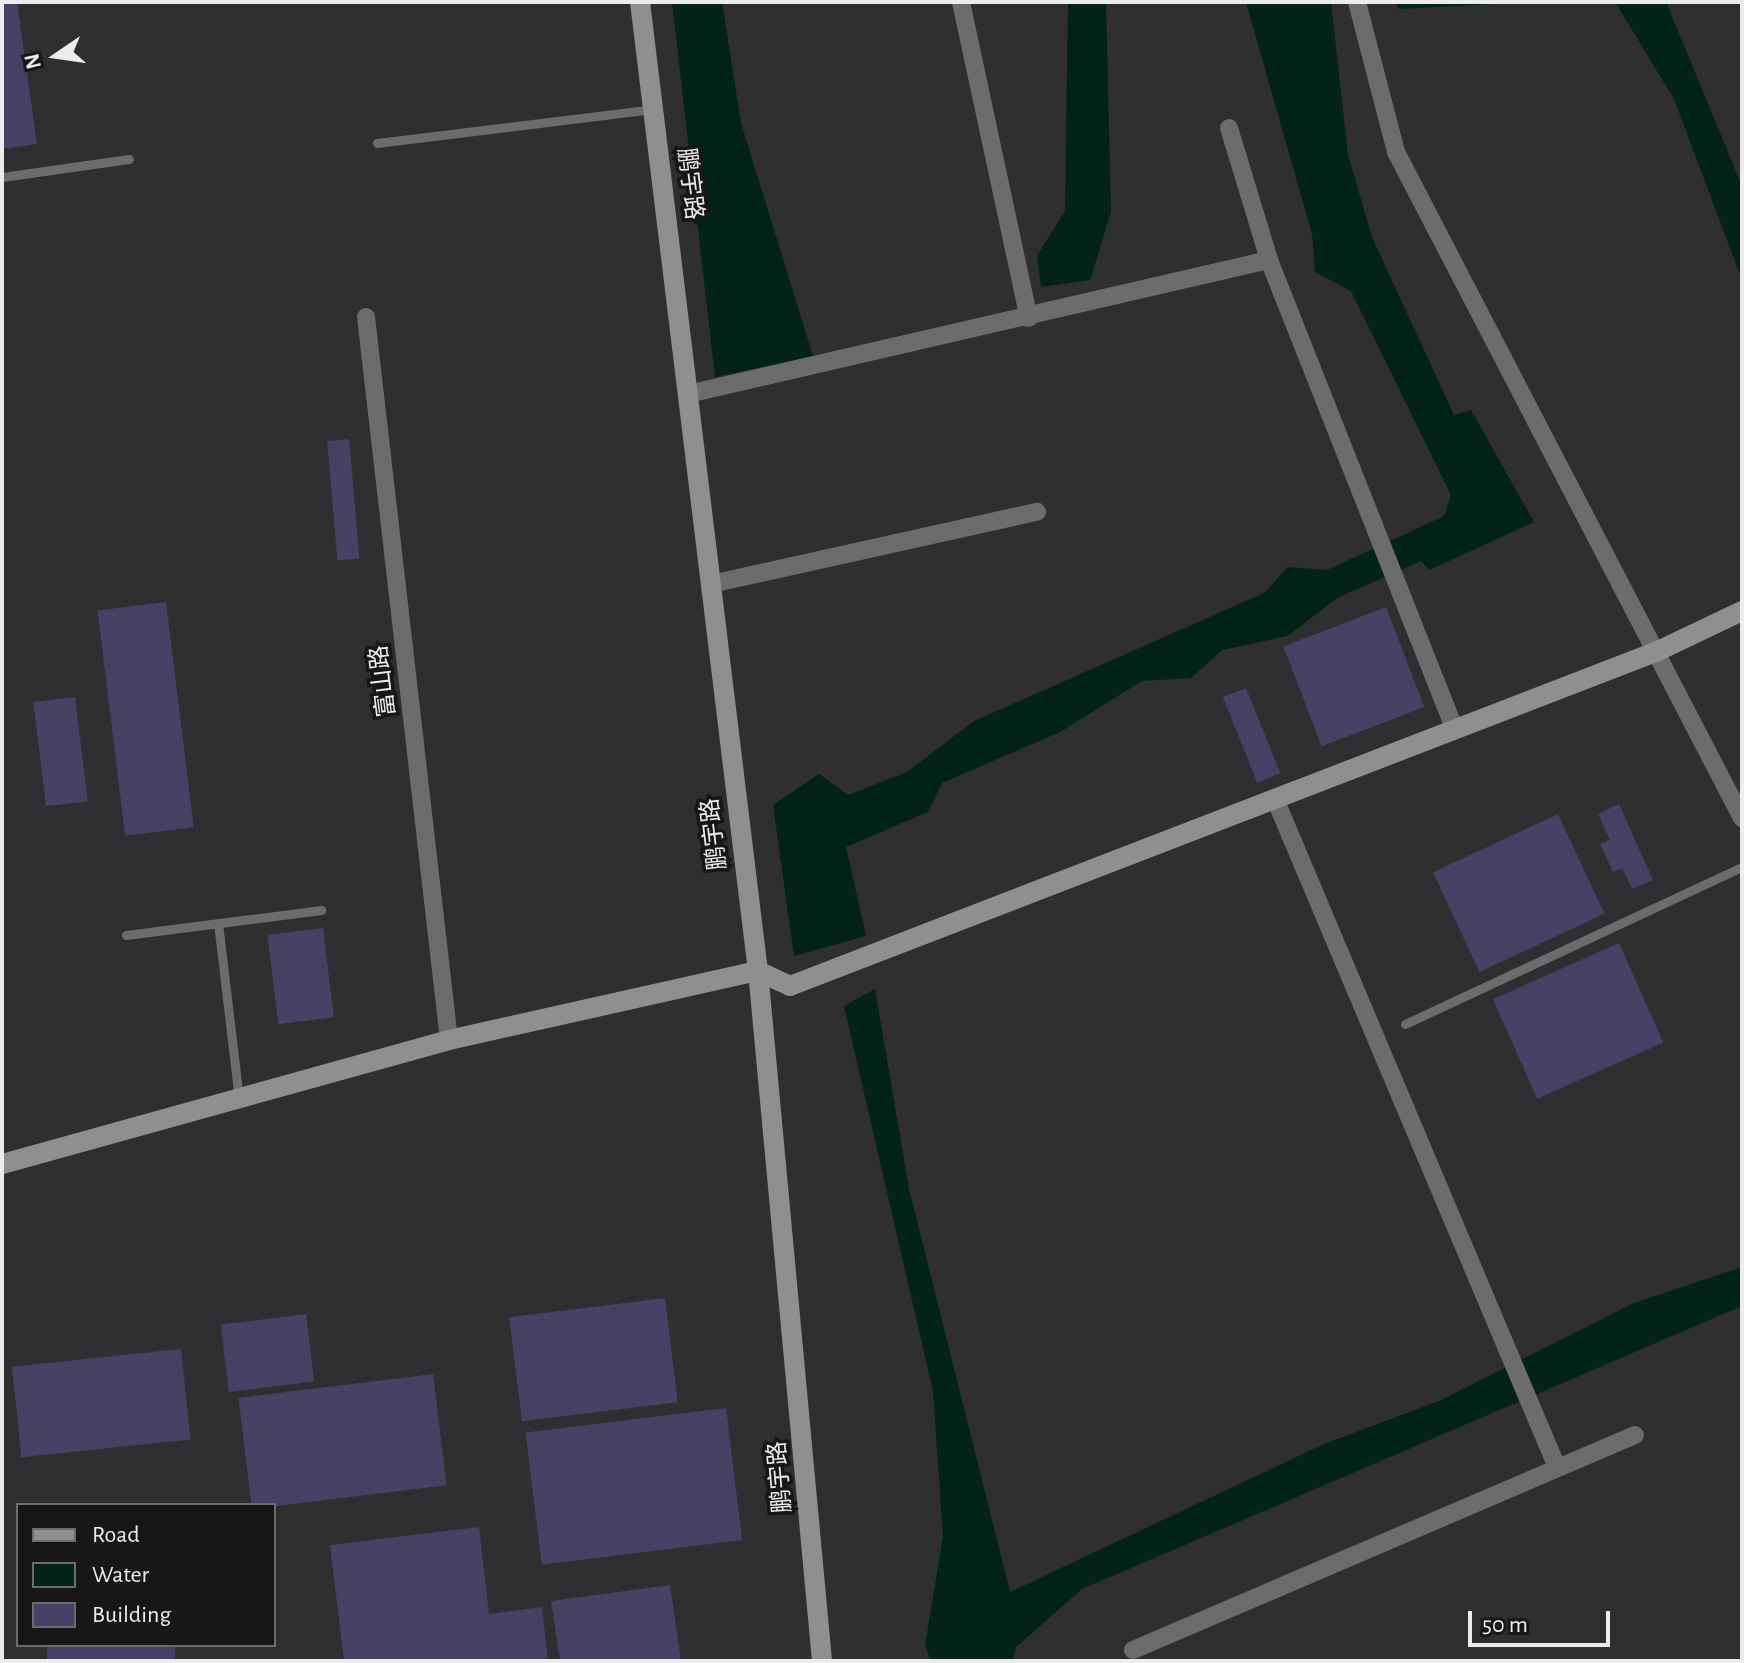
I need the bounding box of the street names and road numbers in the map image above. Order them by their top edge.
street label: 鹏宇路 [670,147,708,221]
street label: 富山路 [365,644,403,718]
street label: 鹏宇路 [696,797,734,871]
street label: 鹏宇路 [764,1440,798,1514]

